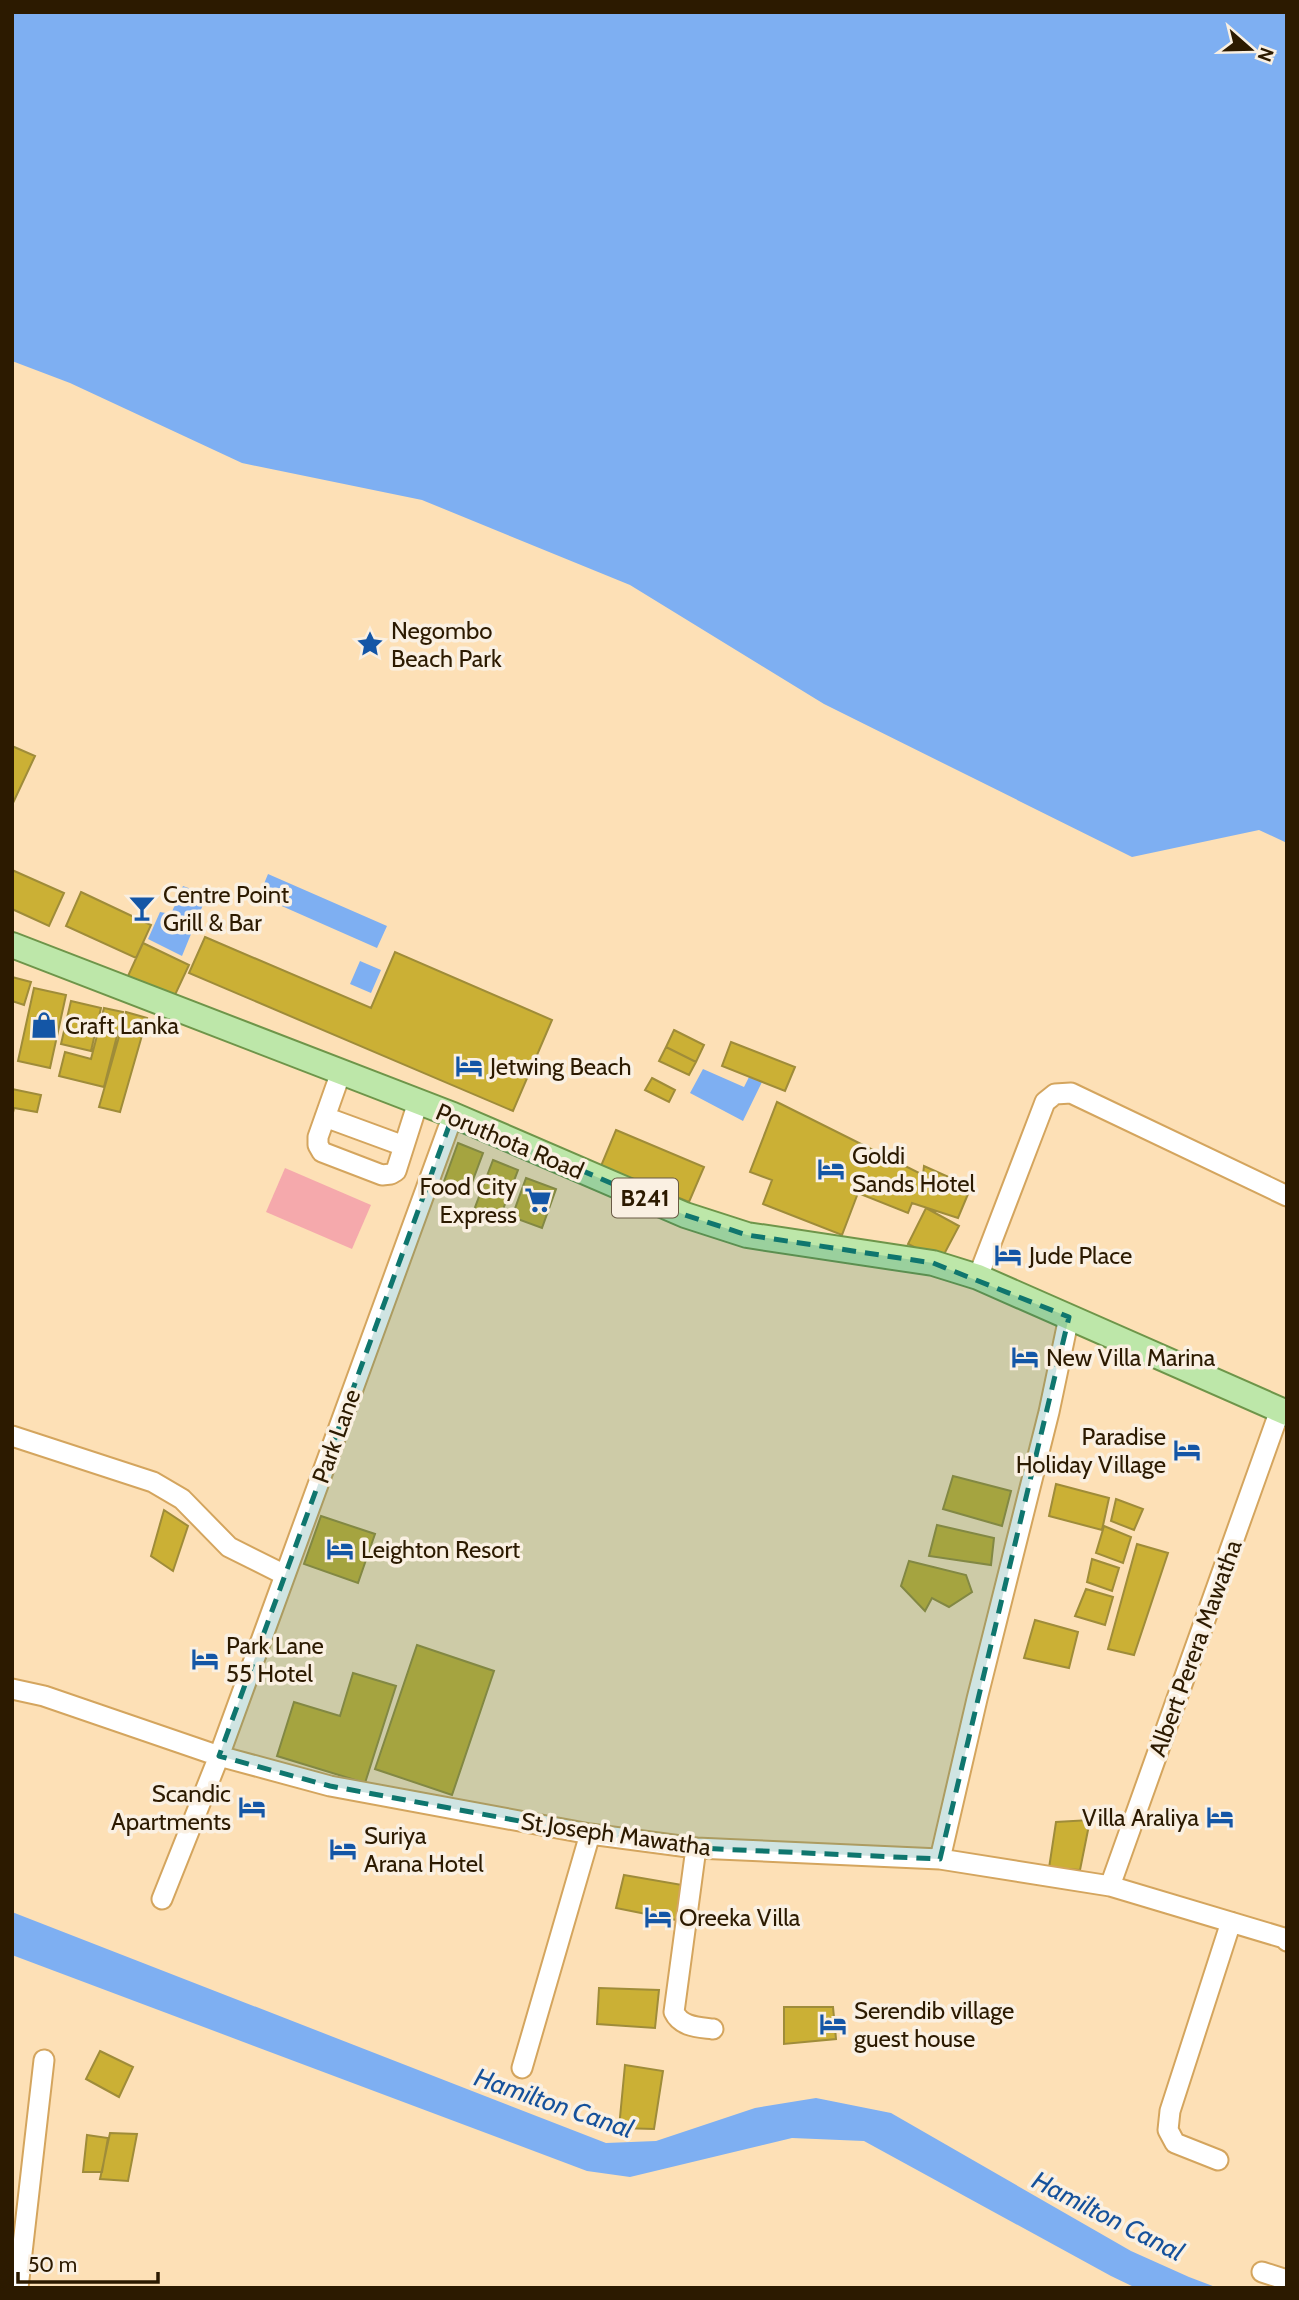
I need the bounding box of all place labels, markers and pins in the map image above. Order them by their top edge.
place label: Negombo Beach Park [391,616,502,673]
place icon: Negombo Beach Park [355,629,385,659]
place label: Centre Point Grill & Bar [163,880,289,937]
bar icon: Centre Point Grill & Bar [127,893,157,923]
shop icon: Craft Lanka [29,1010,59,1040]
place label: Craft Lanka [65,1011,179,1040]
hotel icon: Jetwing Beach [454,1051,484,1081]
place label: Jetwing Beach [489,1052,631,1081]
place label: Goldi Sands Hotel [852,1141,976,1198]
hotel icon: Goldi Sands Hotel [816,1154,846,1184]
place label: Food City Express [420,1172,517,1229]
supermarket icon: Food City Express [523,1185,553,1215]
hotel icon: Jude Place [993,1240,1023,1270]
place label: Jude Place [1028,1241,1132,1270]
hotel icon: New Villa Marina [1010,1342,1040,1372]
place label: New Villa Marina [1046,1343,1216,1372]
place label: Paradise Holiday Village [1016,1422,1166,1479]
hotel icon: Paradise Holiday Village [1172,1435,1202,1465]
hotel icon: Leighton Resort [325,1534,355,1564]
place label: Leighton Resort [361,1535,520,1564]
place label: Park Lane 55 Hotel [226,1631,324,1688]
hotel icon: Park Lane 55 Hotel [190,1644,220,1674]
place label: Scandic Apartments [111,1779,231,1836]
hotel icon: Scandic Apartments [237,1792,267,1822]
hotel icon: Villa Araliya [1205,1802,1235,1832]
place label: Villa Araliya [1082,1803,1199,1832]
place label: Suriya Arana Hotel [364,1821,484,1878]
hotel icon: Suriya Arana Hotel [328,1834,358,1864]
hotel icon: Oreeka Villa [643,1902,673,1932]
place label: Oreeka Villa [679,1903,801,1932]
place label: Serendib village guest house [854,1996,1014,2053]
hotel icon: Serendib village guest house [818,2009,848,2039]

